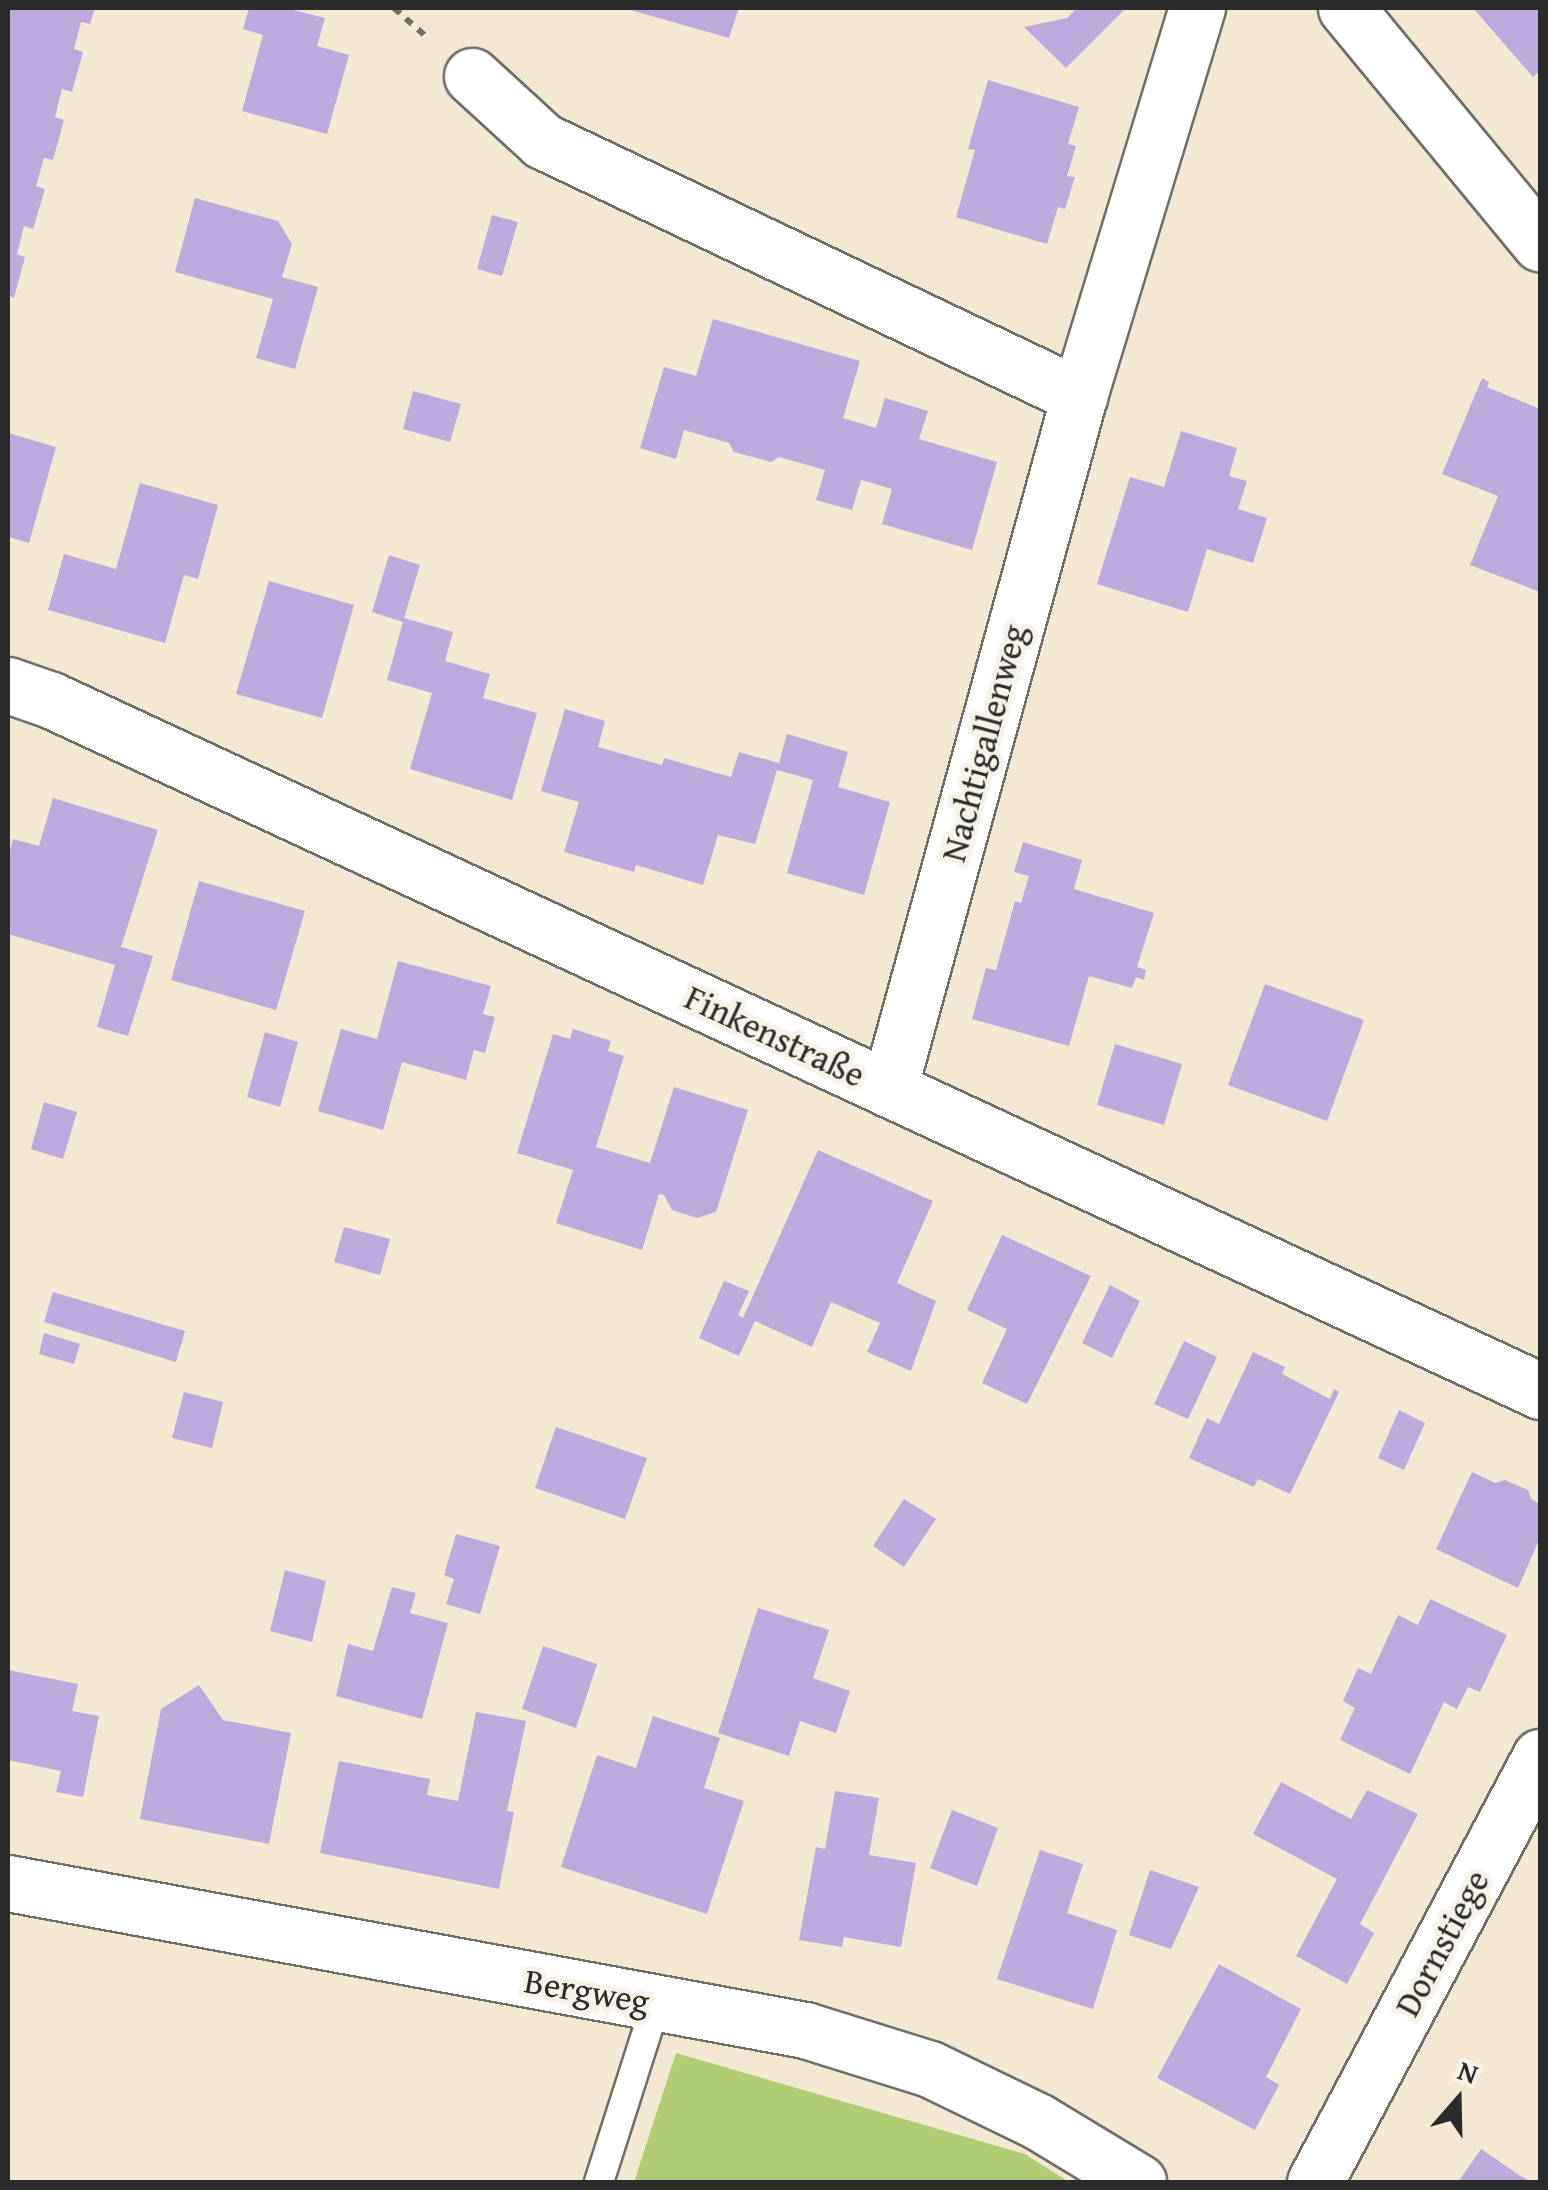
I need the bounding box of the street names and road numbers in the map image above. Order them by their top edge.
street label: Nachtigallenweg [932,620,1036,866]
street label: Finkenstraße [678,976,872,1096]
street label: Dornstiege [1386,1863,1498,2023]
street label: Bergweg [521,1959,653,2023]

